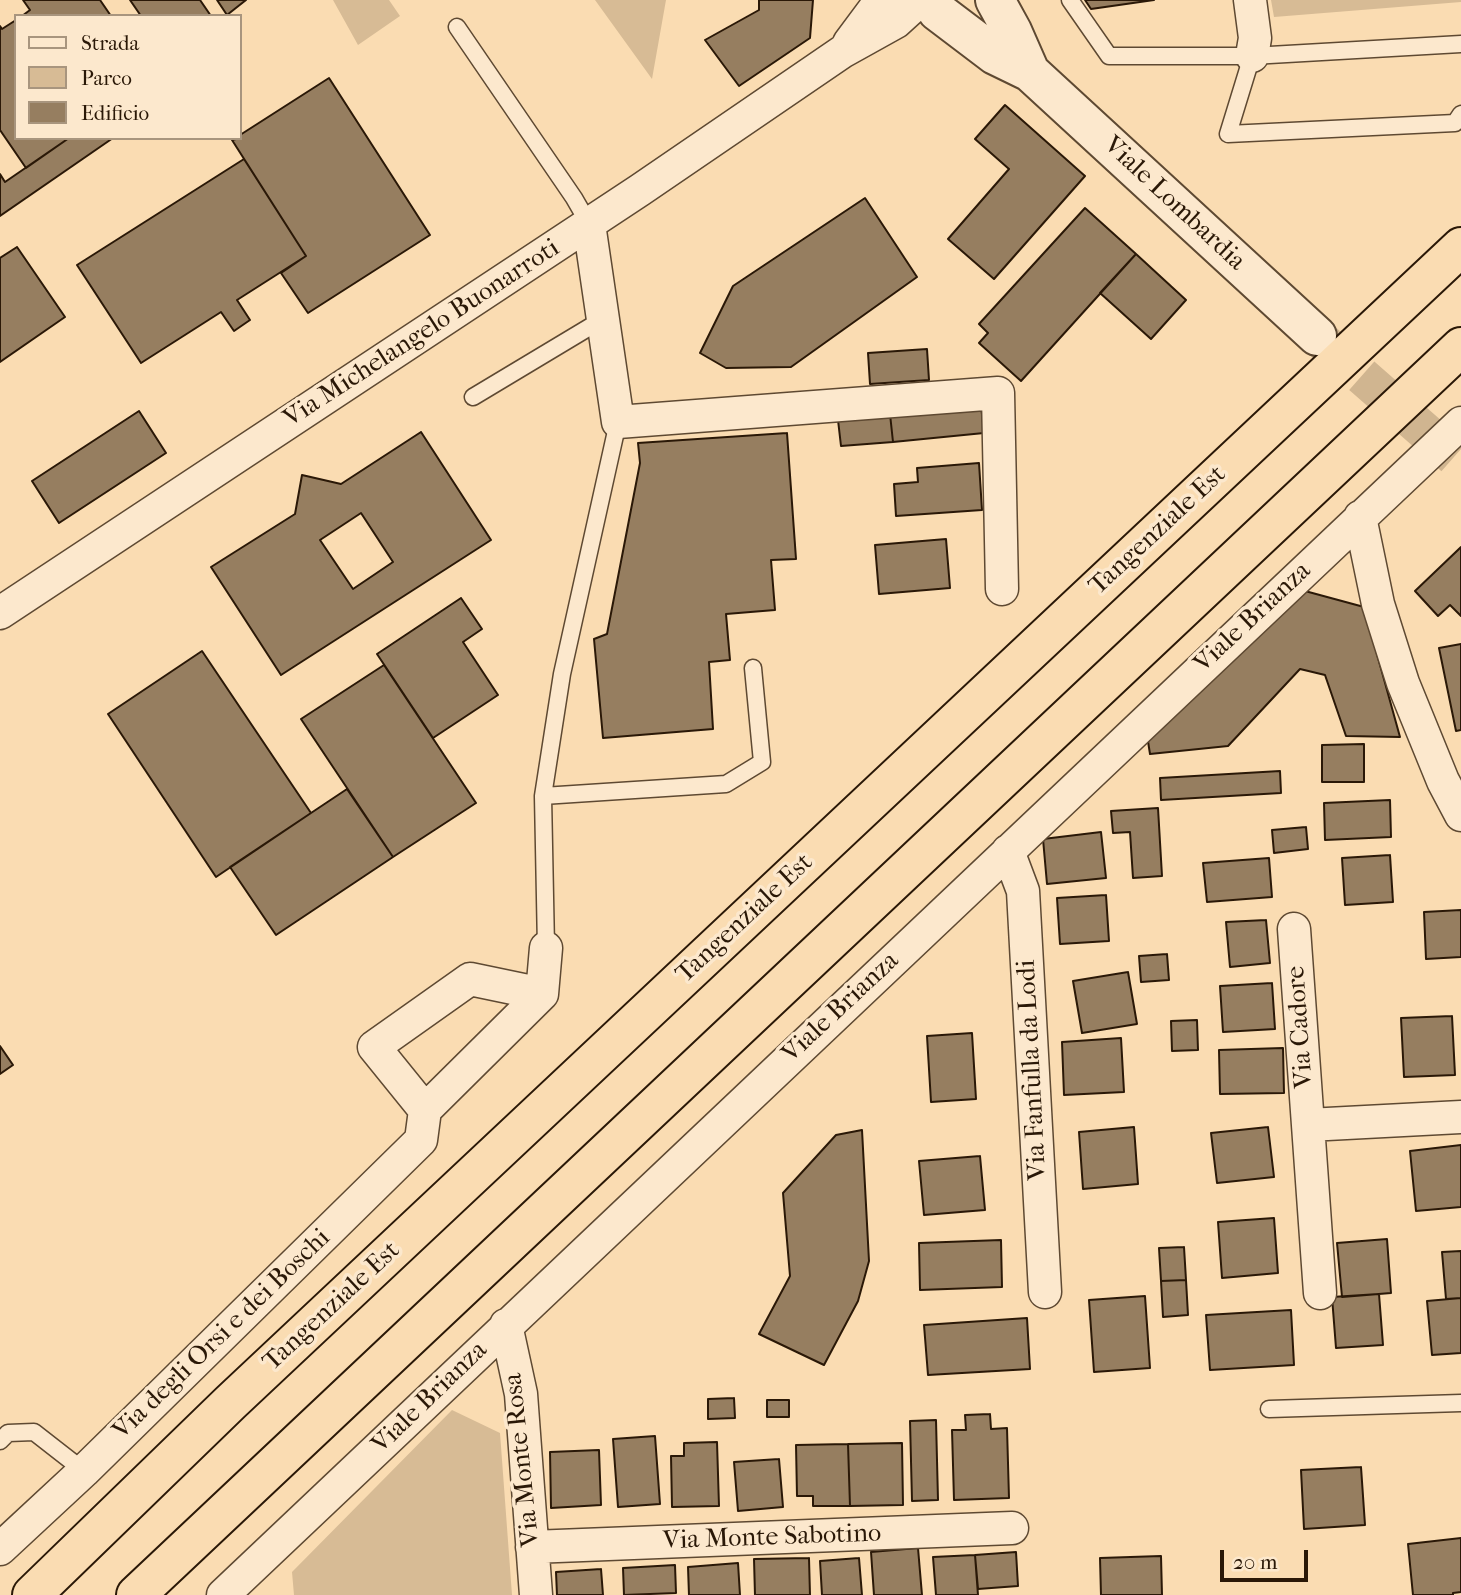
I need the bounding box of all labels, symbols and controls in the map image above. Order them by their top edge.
legend [14,14,242,140]
text: Strada [81,31,139,55]
text: Parco [81,66,132,90]
text: Edificio [81,101,149,125]
street label: Viale Lombardia [1097,130,1251,278]
street label: Via Michelangelo Buonarroti [278,233,566,435]
street label: Tangenziale Est [1083,460,1233,602]
street label: Viale Brianza [1188,556,1318,680]
street label: Tangenziale Est [670,848,820,990]
street label: Viale Brianza [776,946,906,1070]
street label: Via Fanfulla da Lodi [1012,959,1054,1181]
street label: Via Cadore [1281,965,1321,1089]
street label: Via degli Orsi e dei Boschi [107,1223,337,1447]
street label: Tangenziale Est [257,1236,407,1378]
street label: Viale Brianza [366,1335,494,1461]
street label: Via Monte Rosa [498,1372,548,1548]
street label: Via Monte Sabotino [662,1519,882,1557]
scale bar [1223,1536,1310,1580]
text: 20 m [1233,1550,1277,1574]

